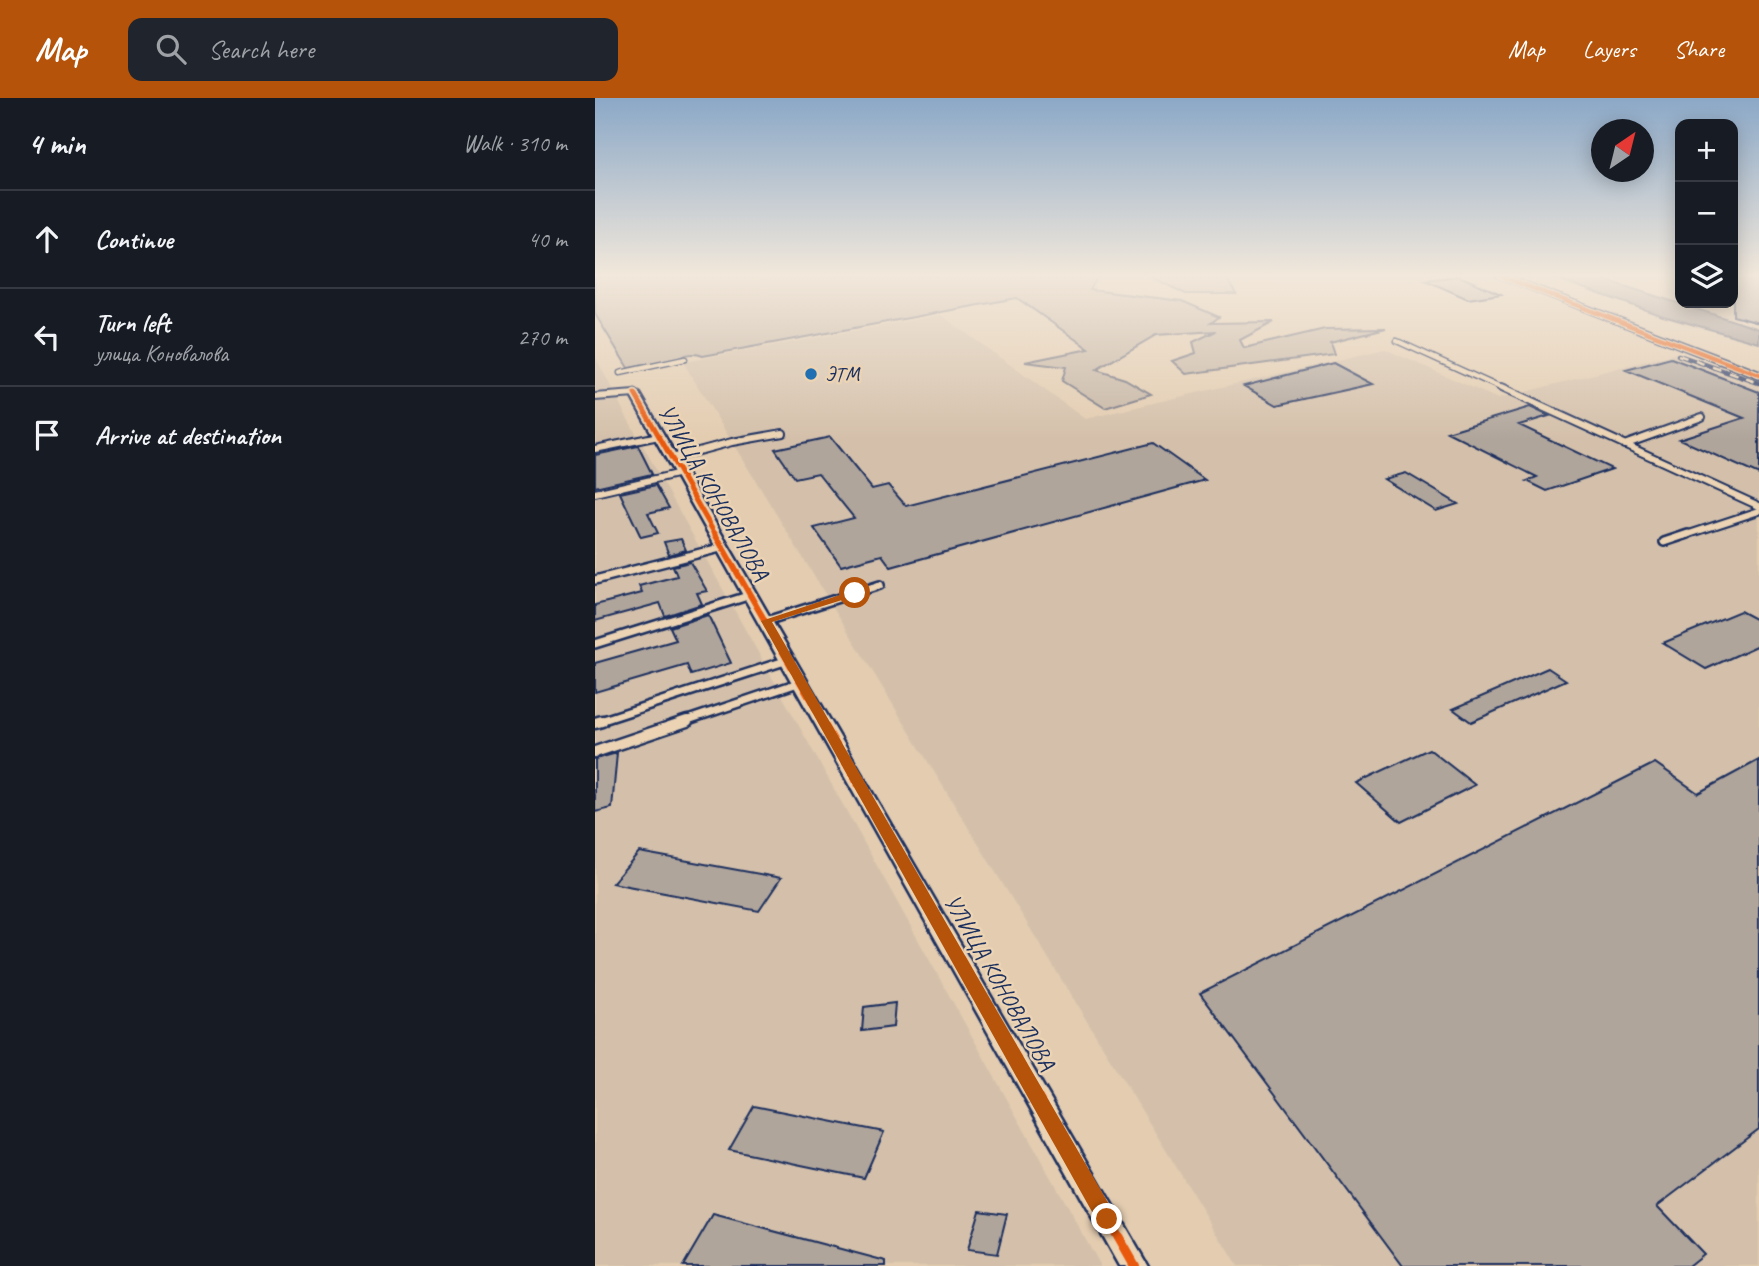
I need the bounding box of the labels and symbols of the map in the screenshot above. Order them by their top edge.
north arrow [1591,119,1654,182]
place label: ЭТМ [825,361,861,387]
marker: ЭТМ [803,366,819,382]
street label: УЛИЦА КОНОВАЛОВА [651,399,777,586]
route start [839,577,870,608]
street label: УЛИЦА КОНОВАЛОВА [937,889,1063,1076]
route end [1091,1203,1122,1234]

